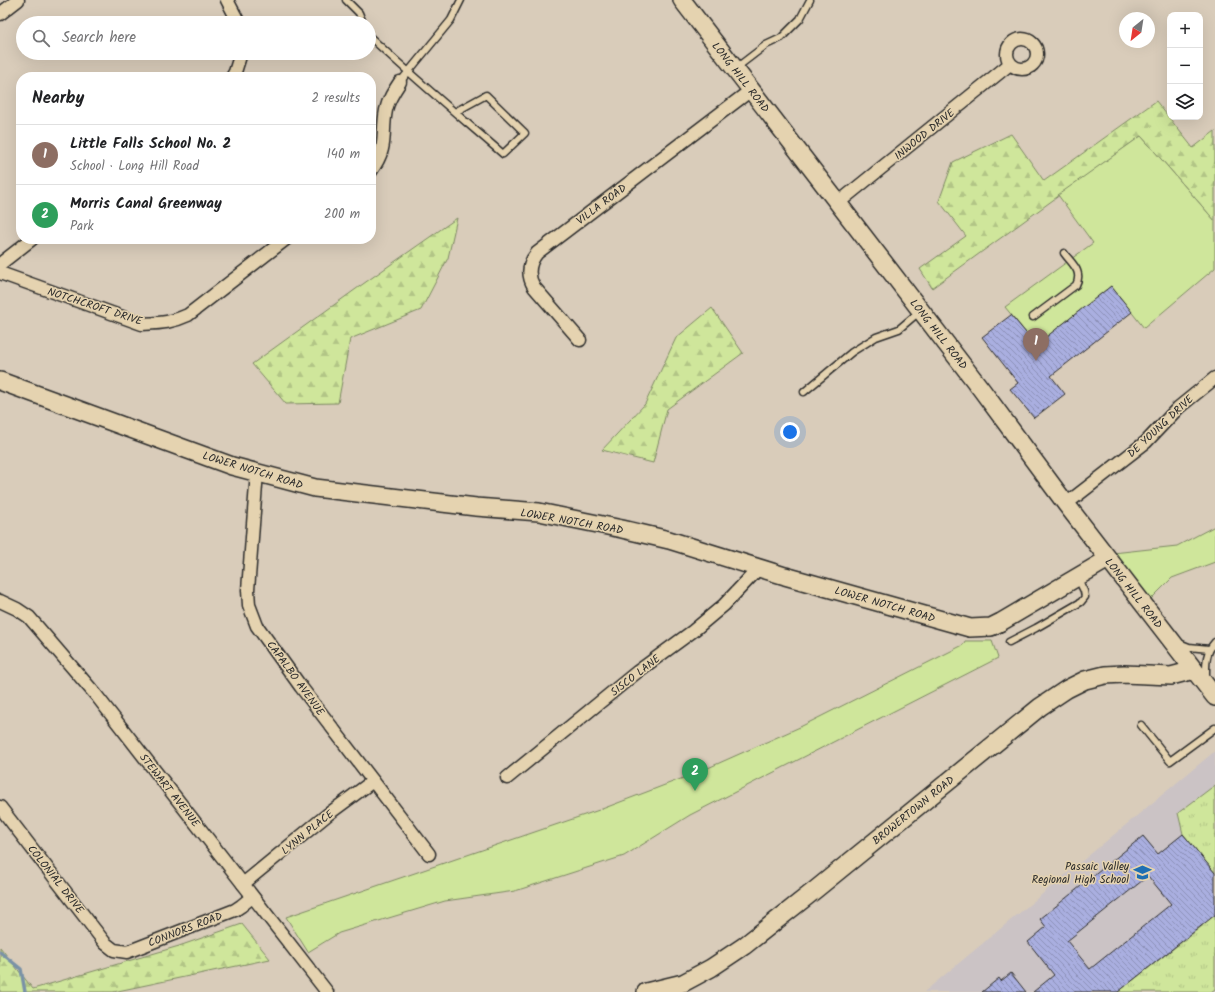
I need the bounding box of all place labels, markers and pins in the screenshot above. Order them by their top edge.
pin: 1 [1023,328,1049,361]
pin: 2 [682,758,708,791]
place label: Passaic Valley Regional High School [1032,858,1130,889]
school or university icon: Passaic Valley Regional High School [1132,862,1152,882]

